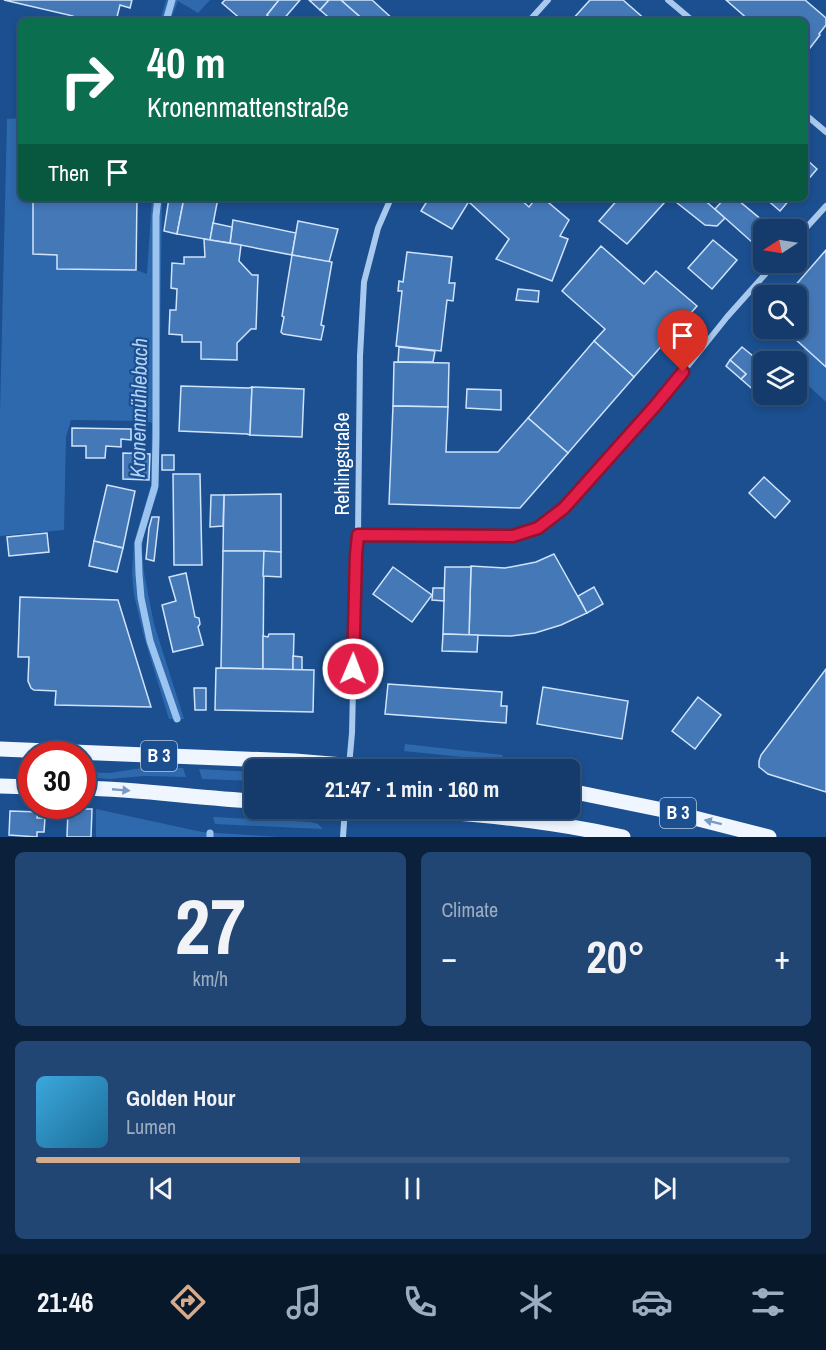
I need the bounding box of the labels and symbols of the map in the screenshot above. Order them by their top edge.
north arrow [753,219,807,273]
pin [657,310,708,372]
water label: Kronenmühlebach [123,338,154,478]
street label: Rehlingstraße [328,413,355,516]
position arrow [321,637,385,701]
speed limit sign: 30 [18,741,96,819]
road number: B 3 [141,741,177,771]
one-way arrow [111,785,130,795]
road number: B 3 [660,798,696,828]
one-way arrow [704,816,722,826]

